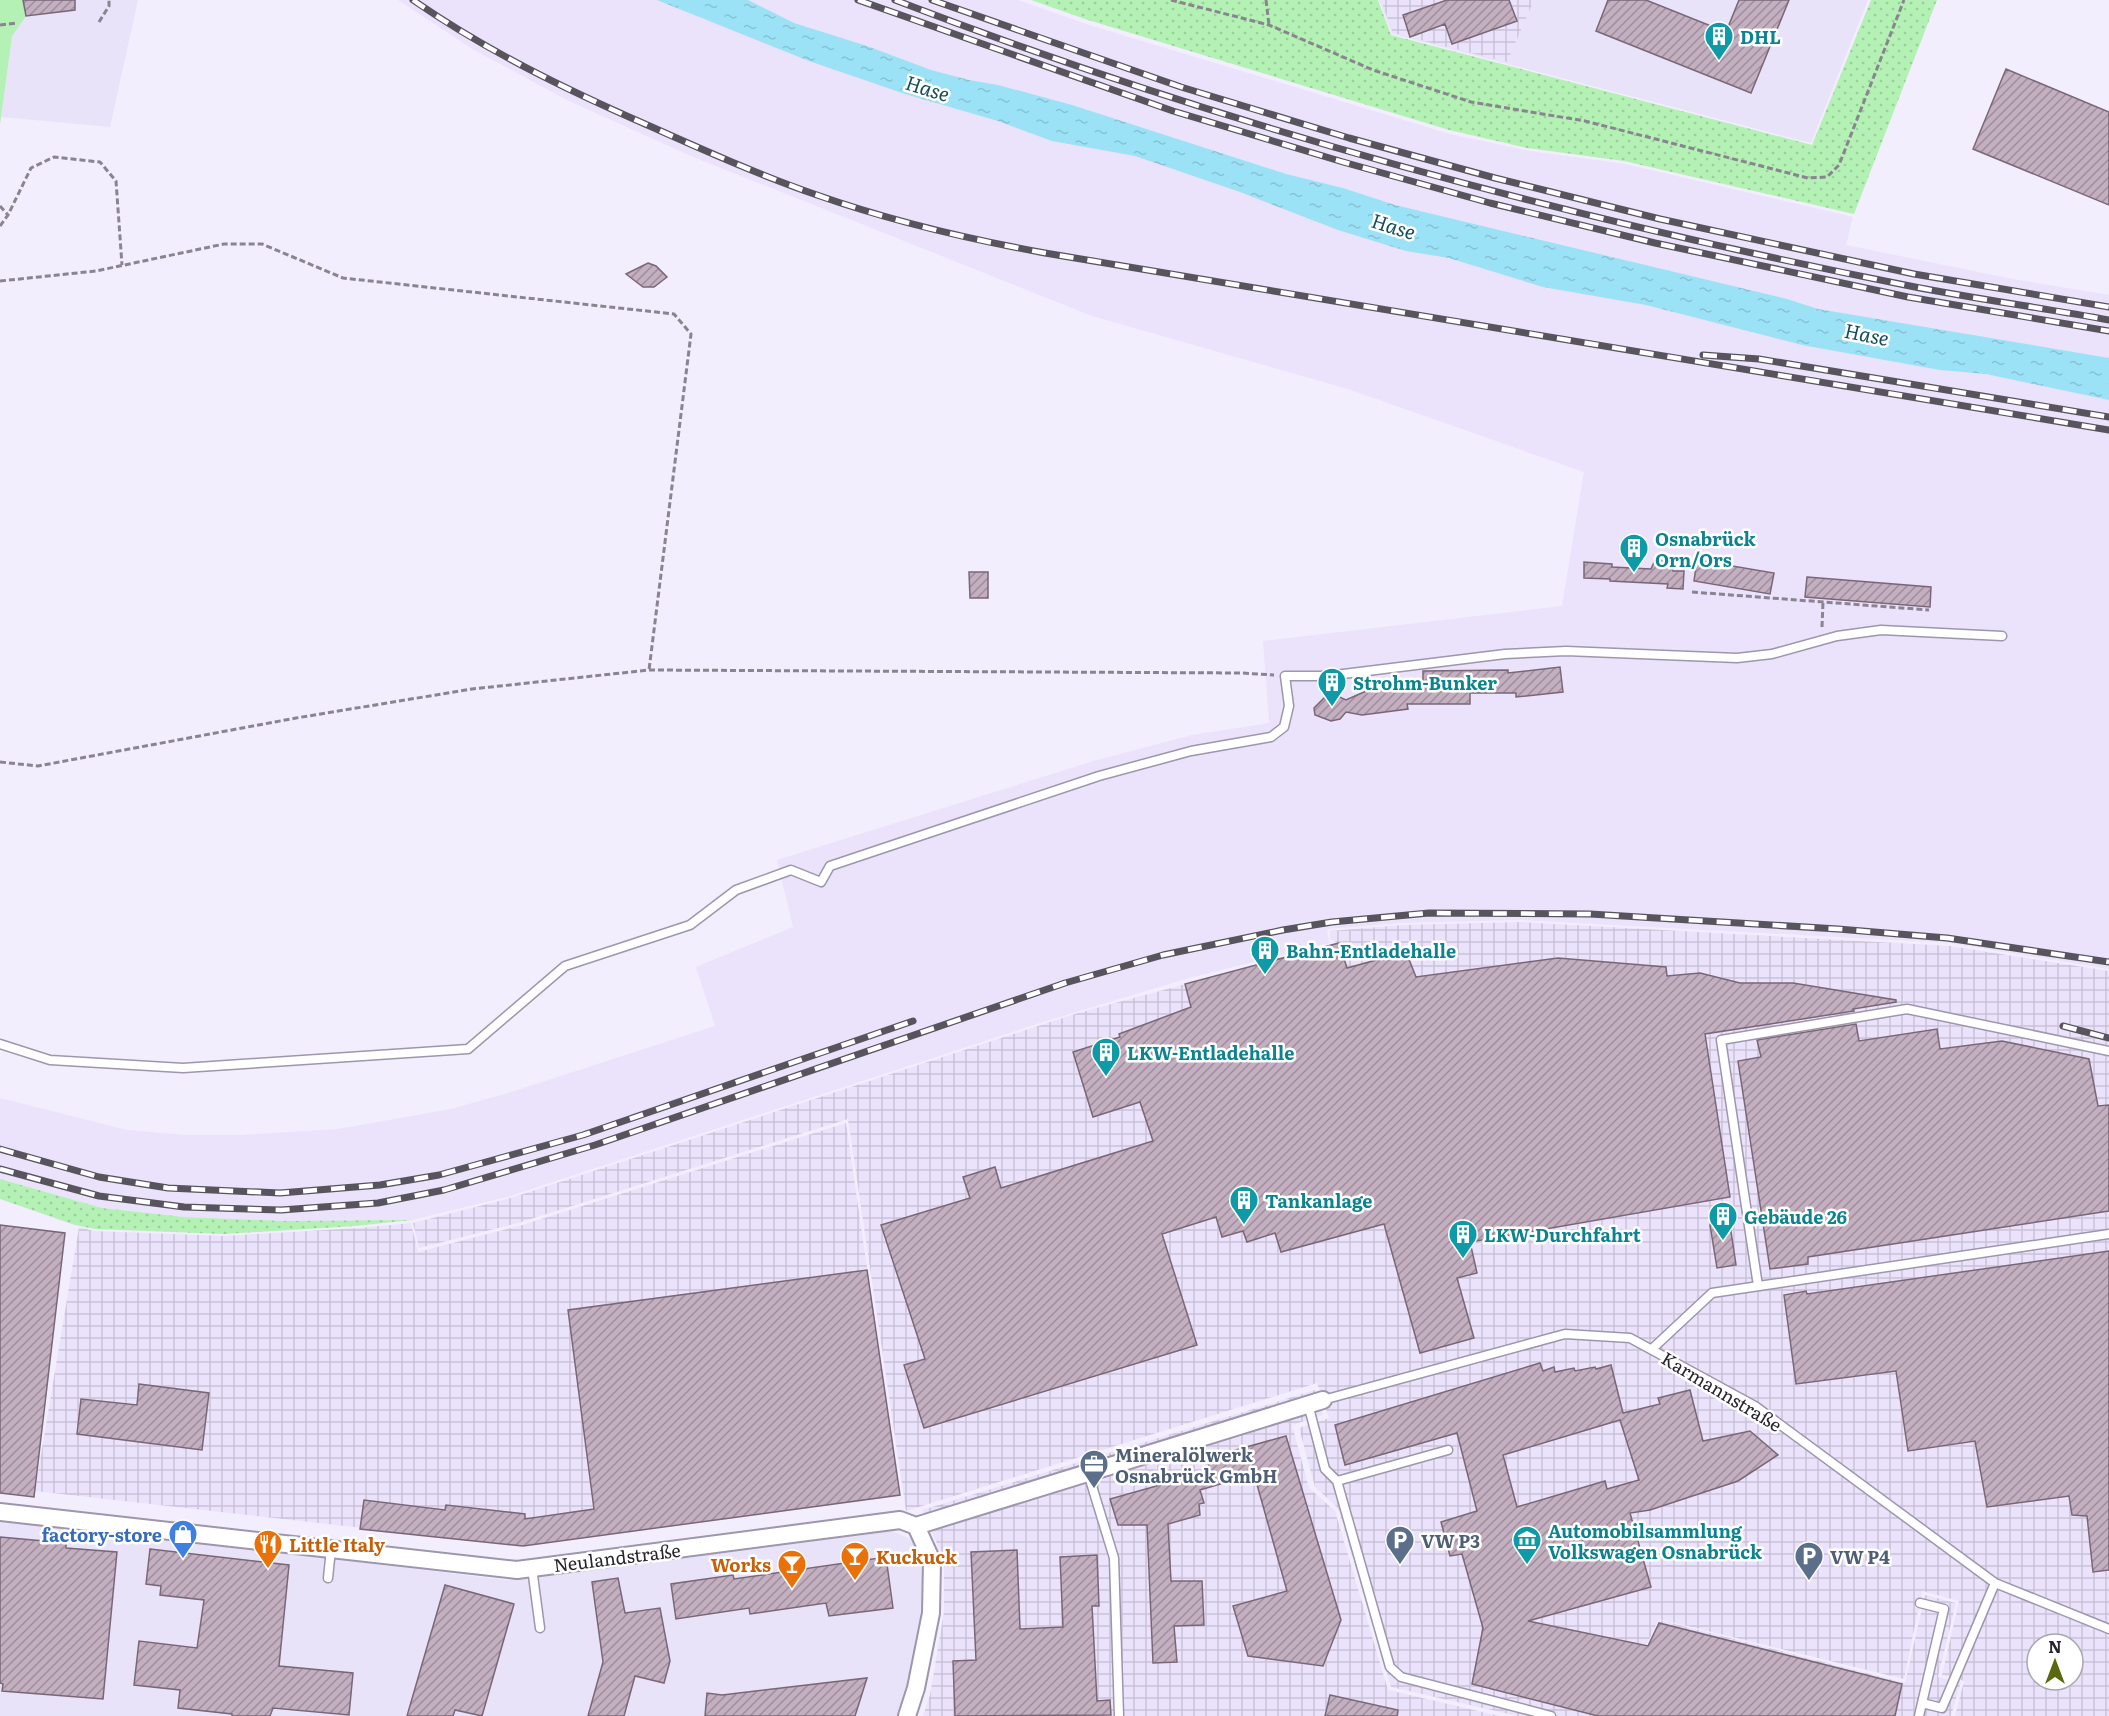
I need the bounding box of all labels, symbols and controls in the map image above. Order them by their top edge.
building icon: DHL [1703,20,1735,62]
place label: DHL [1740,23,1781,50]
water label: Hase [902,66,954,108]
water label: Hase [1368,204,1420,246]
water label: Hase [1842,314,1892,352]
place label: Osnabrück Orn/Ors [1655,525,1757,573]
building icon: Osnabrück Orn/Ors [1618,532,1650,574]
building icon: Strohm-Bunker [1316,666,1348,708]
place label: Strohm-Bunker [1353,669,1497,696]
building icon: Bahn-Entladehalle [1249,934,1281,976]
place label: Bahn-Entladehalle [1286,937,1456,964]
building icon: LKW-Entladehalle [1090,1036,1122,1078]
place label: LKW-Entladehalle [1127,1039,1294,1066]
building icon: Tankanlage [1228,1184,1260,1226]
place label: Tankanlage [1265,1187,1373,1214]
building icon: Gebäude 26 [1707,1200,1739,1242]
place label: Gebäude 26 [1744,1203,1847,1230]
building icon: LKW-Durchfahrt [1447,1218,1479,1260]
place label: LKW-Durchfahrt [1484,1221,1641,1248]
street label: Karmannstraße [1657,1344,1787,1438]
place label: Mineralölwerk Osnabrück GmbH [1115,1441,1277,1489]
office icon: Mineralölwerk Osnabrück GmbH [1078,1448,1110,1490]
place label: Automobilsammlung Volkswagen Osnabrück [1548,1517,1763,1565]
shop icon: factory-store [167,1518,199,1560]
place label: factory-store [42,1521,162,1548]
parking icon: VW P3 [1384,1524,1416,1566]
museum icon: Automobilsammlung Volkswagen Osnabrück [1511,1524,1543,1566]
place label: VW P3 [1421,1527,1480,1554]
restaurant icon: Little Italy [252,1528,284,1570]
place label: Little Italy [289,1531,385,1558]
street label: Neulandstraße [552,1536,682,1578]
bar icon: Kuckuck [839,1540,871,1582]
parking icon: VW P4 [1793,1540,1825,1582]
place label: Kuckuck [876,1543,958,1570]
place label: VW P4 [1830,1543,1890,1570]
bar icon: Works [776,1548,808,1590]
place label: Works [711,1551,771,1578]
north arrow [2025,1632,2085,1692]
text: N [2048,1634,2062,1658]

